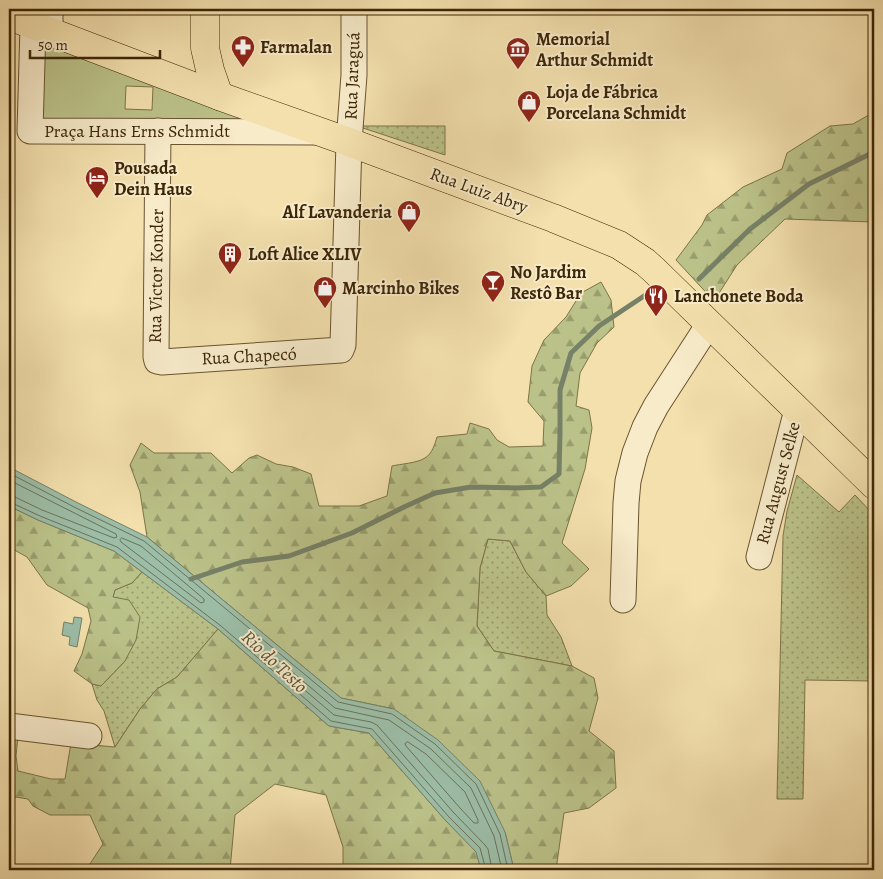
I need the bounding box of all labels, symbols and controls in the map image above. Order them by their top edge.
place label: Memorial Arthur Schmidt [535,27,653,72]
scale bar [30,28,160,60]
street label: Rua Jaraguá [338,31,366,120]
pharmacy icon: Farmalan [230,34,256,68]
text: 50 m [38,35,68,55]
place label: Farmalan [260,35,332,59]
museum icon: Memorial Arthur Schmidt [505,36,531,70]
place label: Loja de Fábrica Porcelana Schmidt [546,80,686,125]
shop icon: Loja de Fábrica Porcelana Schmidt [516,89,542,123]
street label: Praça Hans Erns Schmidt [44,119,230,143]
place label: Pousada Dein Haus [114,156,192,201]
street label: Rua Luiz Abry [427,161,532,219]
hotel icon: Pousada Dein Haus [84,165,110,199]
shop icon: Alf Lavanderia [396,199,422,233]
place label: Alf Lavanderia [282,200,392,224]
street label: Rua Victor Konder [143,208,169,344]
building icon: Loft Alice XLIV [217,241,243,275]
place label: Loft Alice XLIV [248,242,362,266]
place label: No Jardim Restô Bar [510,260,587,305]
bar icon: No Jardim Restô Bar [480,269,506,303]
shop icon: Marcinho Bikes [312,275,338,309]
place label: Marcinho Bikes [342,276,459,300]
restaurant icon: Lanchonete Boda [643,283,669,317]
place label: Lanchonete Boda [674,284,804,308]
street label: Rua Chapecó [201,342,297,370]
street label: Rua August Selke [750,419,806,547]
water label: Rio do Testo [236,624,313,699]

